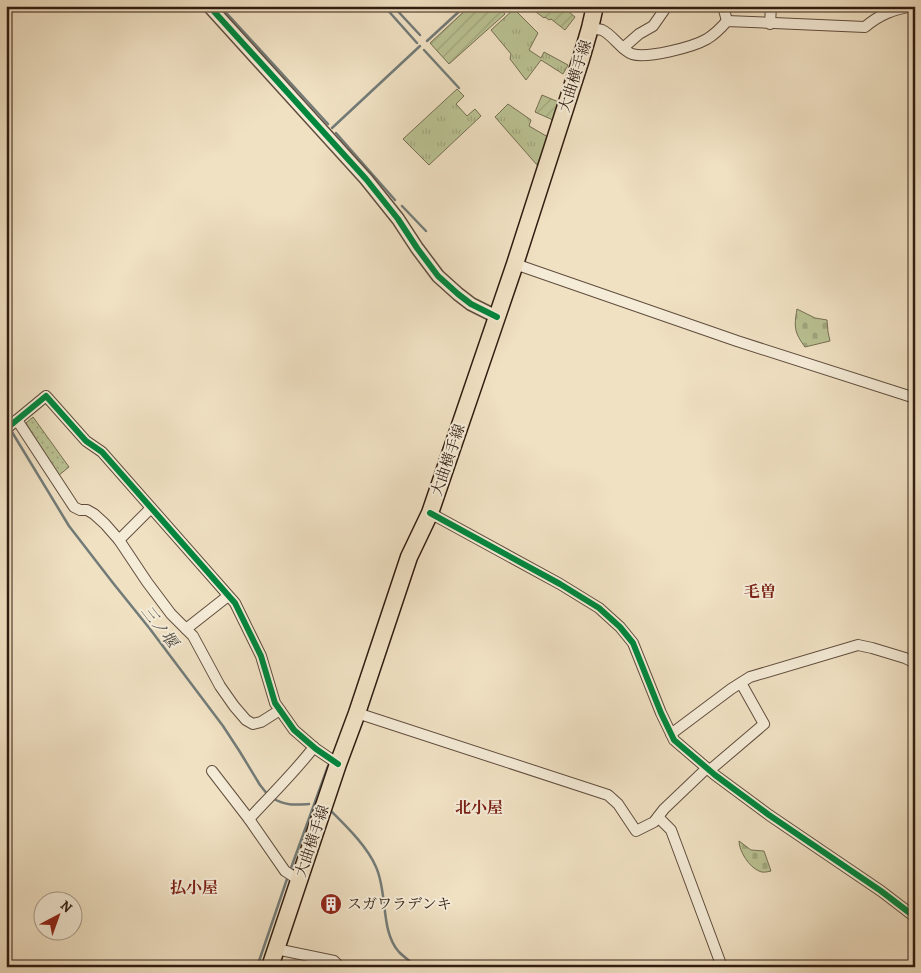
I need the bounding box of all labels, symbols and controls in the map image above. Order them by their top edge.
street label: 大曲横手線 [554,37,596,115]
street label: 大曲横手線 [426,421,470,499]
district label: 毛曽 [744,581,776,603]
water label: 三ノ堰 [136,601,184,655]
district label: 北小屋 [455,797,503,819]
street label: 大曲横手線 [290,802,334,880]
district label: 払小屋 [170,877,218,899]
north arrow [32,890,82,940]
building icon: スガワラデンキ [319,892,343,916]
place label: スガワラデンキ [347,894,452,914]
text: N [56,896,76,917]

